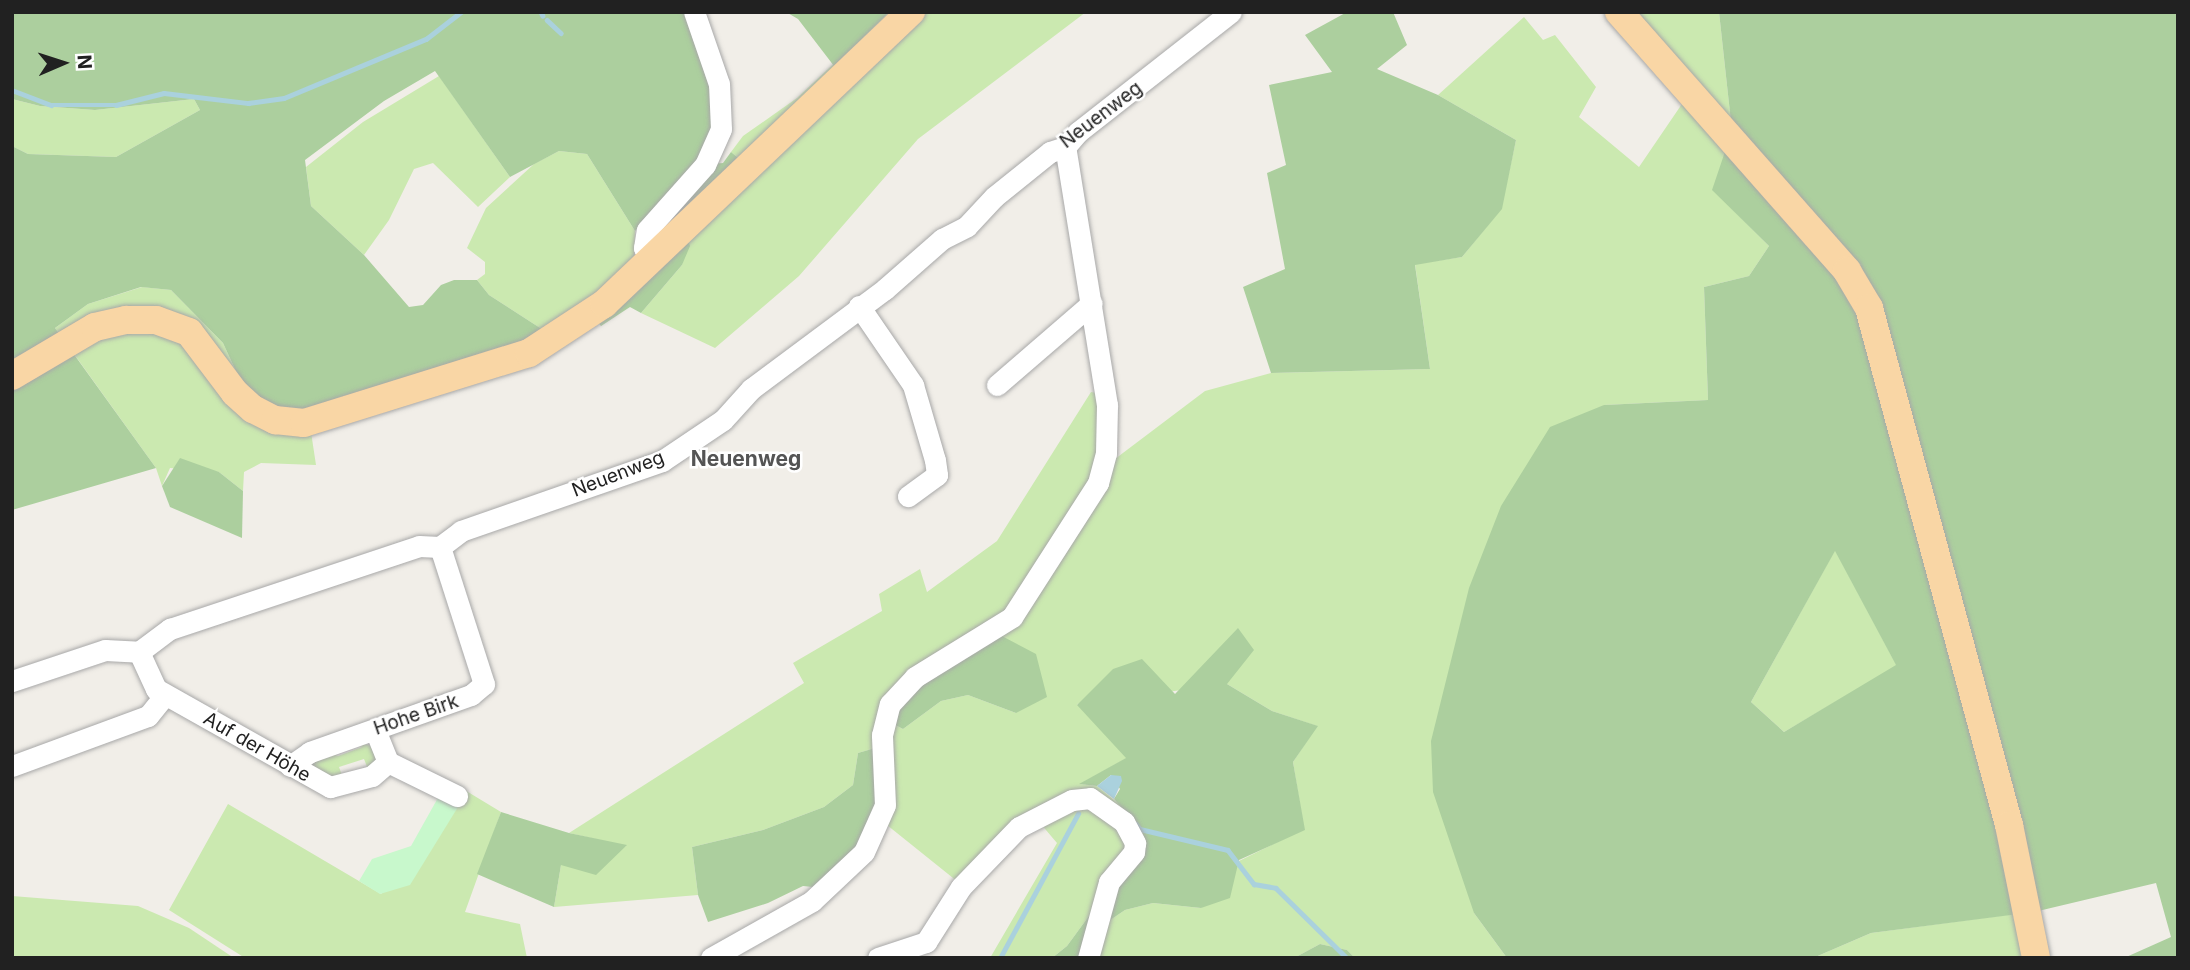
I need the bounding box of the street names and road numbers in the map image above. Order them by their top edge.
street label: Neuenweg [1055,77,1147,153]
street label: Neuenweg [569,446,667,502]
street label: Hohe Birk [371,690,461,740]
street label: Auf der Höhe [199,707,315,787]

